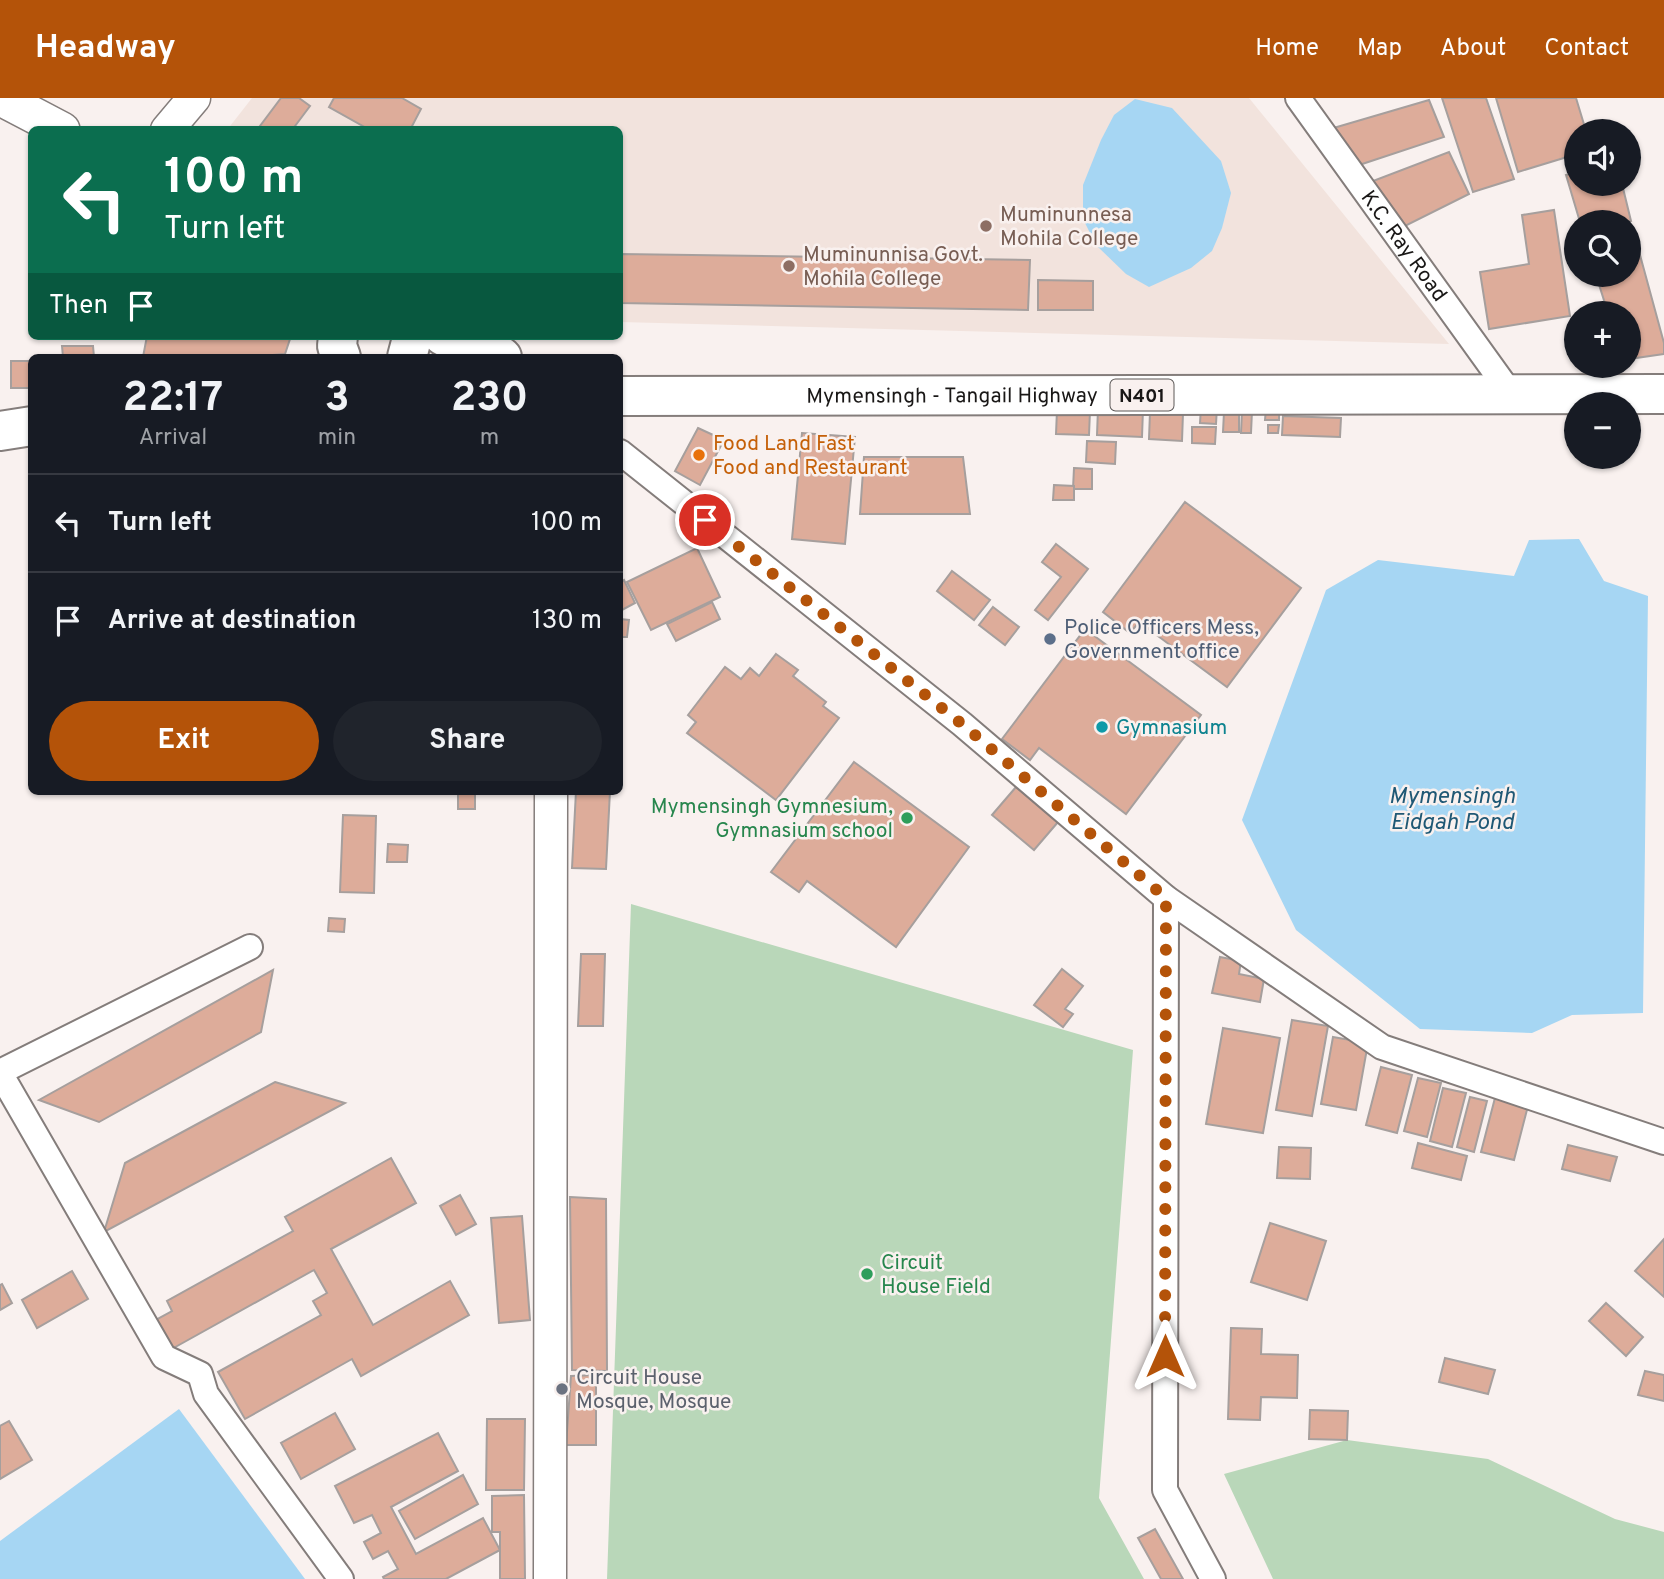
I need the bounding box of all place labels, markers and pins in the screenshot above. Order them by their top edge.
place label: Muminunnesa Mohila College [1000,202,1138,253]
marker: Muminunnesa Mohila College [978,218,994,234]
place label: Muminunnisa Govt. Mohila College [803,242,983,293]
marker: Muminunnisa Govt. Mohila College [781,258,797,274]
place label: Food Land Fast Food and Restaurant [713,431,908,482]
marker: Food Land Fast Food and Restaurant [691,447,707,463]
pin [675,490,735,550]
place label: Police Officers Mess, Government office [1064,615,1259,666]
marker: Police Officers Mess, Government office [1042,631,1058,647]
place label: Gymnasium [1116,715,1227,742]
marker: Gymnasium [1094,719,1110,735]
place label: Mymensingh Gymnesium, Gymnasium school [651,794,893,845]
marker: Mymensingh Gymnesium, Gymnasium school [899,810,915,826]
place label: Circuit House Field [881,1250,991,1301]
marker: Circuit House Field [859,1266,875,1282]
place label: Circuit House Mosque, Mosque [576,1365,731,1416]
marker: Circuit House Mosque, Mosque [554,1381,570,1397]

